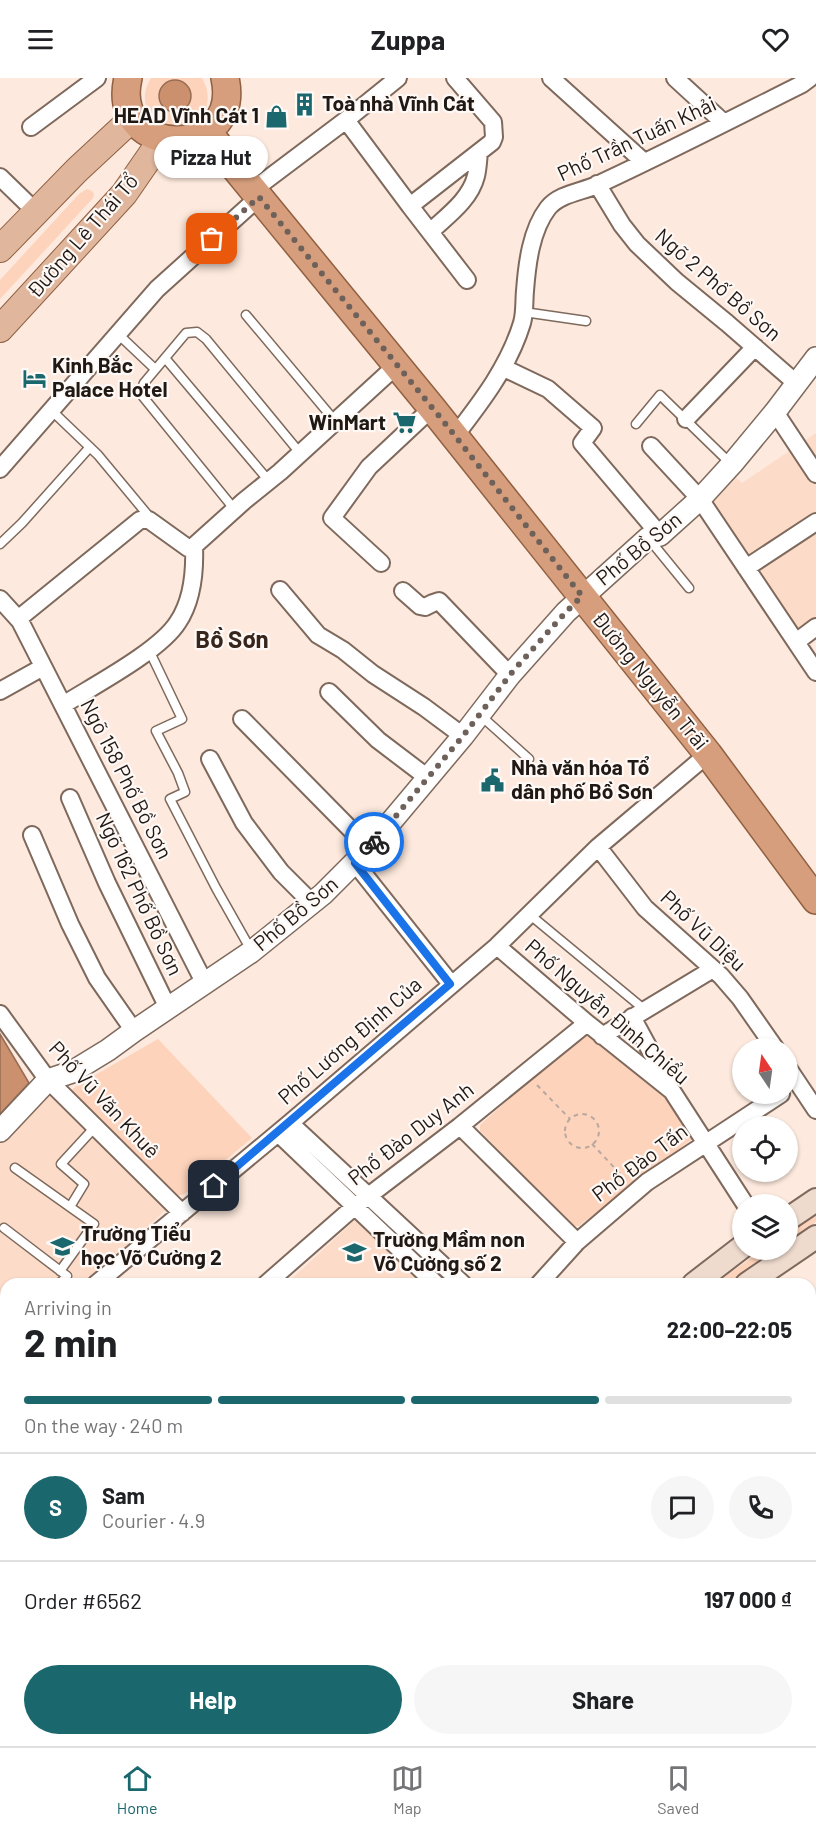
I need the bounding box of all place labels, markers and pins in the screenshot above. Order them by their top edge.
place label: Toà nhà Vĩnh Cát [322,90,475,115]
building icon: Toà nhà Vĩnh Cát [291,91,317,117]
place label: HEAD Vĩnh Cát 1 [114,102,259,127]
shop icon: HEAD Vĩnh Cát 1 [264,103,290,129]
callout: Pizza Hut [155,137,269,179]
pin [186,213,237,264]
place label: Kinh Bắc Palace Hotel [52,352,168,401]
hotel icon: Kinh Bắc Palace Hotel [21,365,47,391]
place label: WinMart [308,409,386,434]
supermarket icon: WinMart [391,410,417,436]
place label: Nhà văn hóa Tổ dân phố Bồ Sơn [511,754,653,803]
public building icon: Nhà văn hóa Tổ dân phố Bồ Sơn [480,767,506,793]
pin [188,1160,239,1211]
place label: Trường Tiểu học Võ Cường 2 [81,1220,222,1269]
place label: Trường Mầm non Võ Cường số 2 [373,1226,525,1275]
school or university icon: Trường Tiểu học Võ Cường 2 [50,1233,76,1259]
school or university icon: Trường Mầm non Võ Cường số 2 [342,1239,368,1265]

